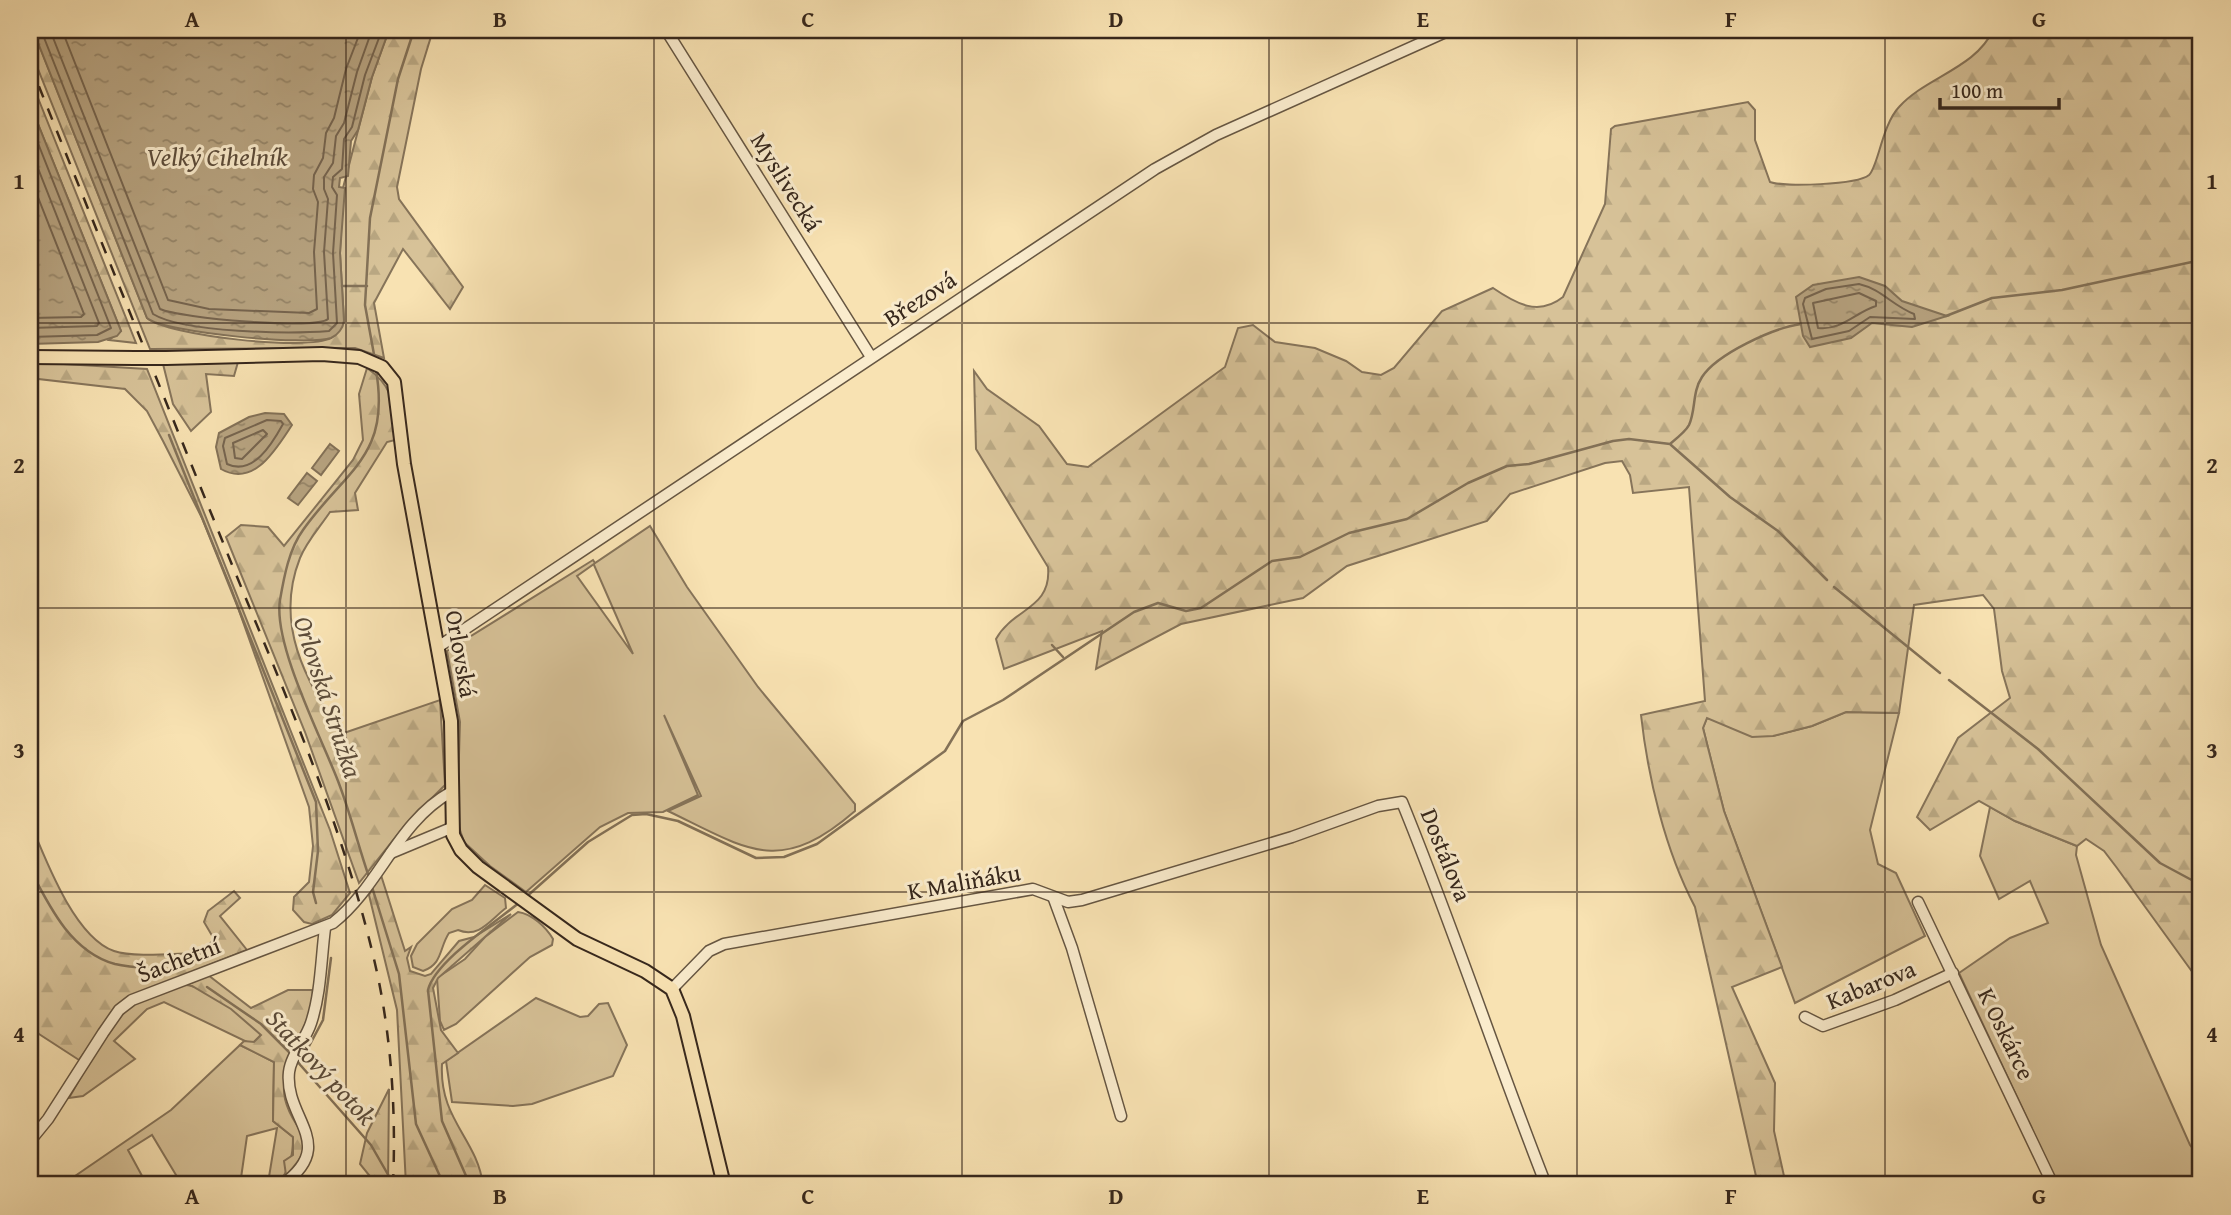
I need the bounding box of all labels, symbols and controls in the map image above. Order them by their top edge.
text: A [185,2,200,35]
text: B [493,2,507,35]
text: C [801,2,815,35]
text: D [1109,2,1124,35]
text: E [1417,2,1429,35]
text: F [1725,2,1737,35]
text: G [2032,2,2046,35]
scale bar [1940,66,2060,110]
text: 100 m [1951,75,2003,106]
street label: Myslivecká [742,125,831,239]
water label: Velký Cihelník [146,137,288,176]
text: 1 [13,164,25,197]
text: 1 [2206,164,2218,197]
street label: Březová [877,262,963,335]
text: 2 [13,448,25,481]
text: 2 [2206,448,2218,481]
street label: Orlovská [437,608,486,701]
water label: Orlovská Stružka [284,611,373,783]
text: 3 [13,733,25,766]
text: 3 [2206,733,2218,766]
street label: Dostálova [1412,803,1481,907]
street label: K Maliňáku [905,854,1023,909]
street label: Šachetní [132,927,227,991]
street label: Kabarova [1821,951,1921,1018]
street label: K Oskárce [1969,982,2044,1086]
water label: Statkový potok [257,1000,386,1134]
text: 4 [13,1017,25,1050]
text: 4 [2206,1017,2218,1050]
text: A [185,1179,200,1212]
text: B [493,1179,507,1212]
text: C [801,1179,815,1212]
text: D [1109,1179,1124,1212]
text: E [1417,1179,1429,1212]
text: F [1725,1179,1737,1212]
text: G [2032,1179,2046,1212]

